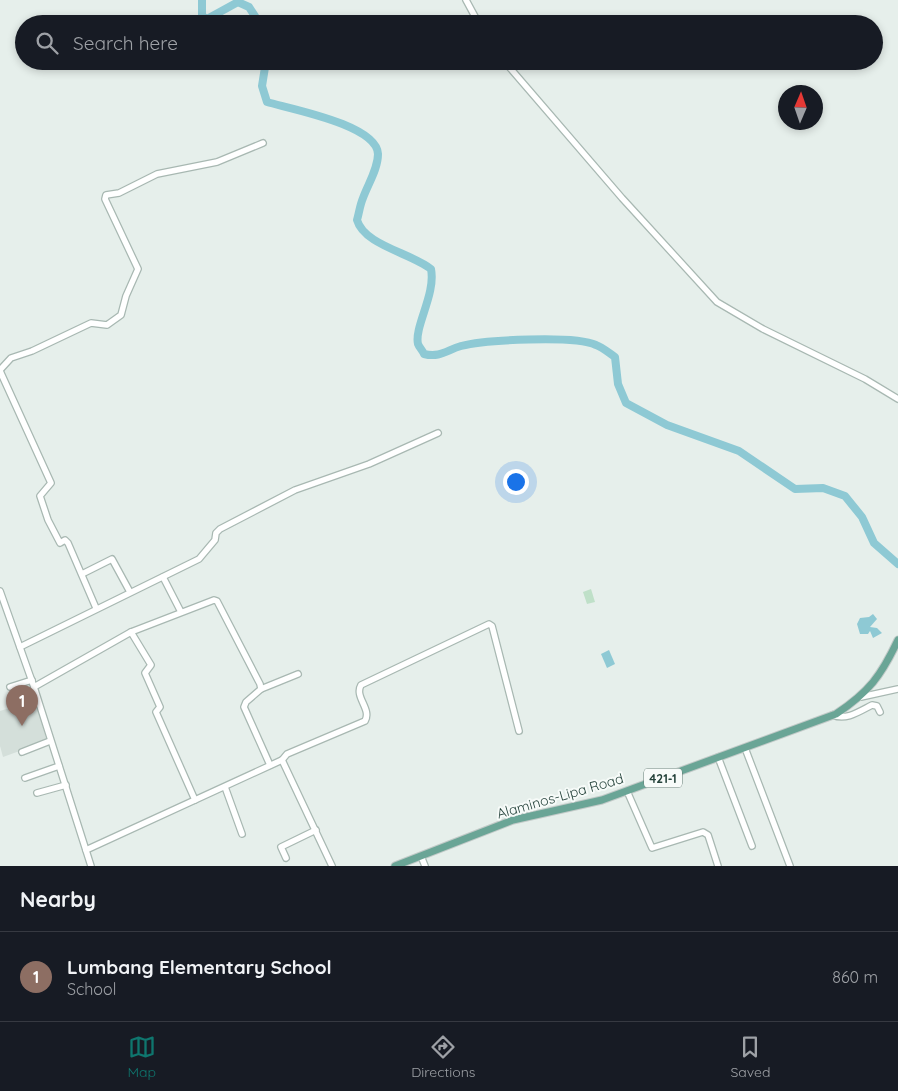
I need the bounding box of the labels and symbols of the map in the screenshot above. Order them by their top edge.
north arrow [778,85,823,130]
your location [503,469,529,495]
pin: 1 [6,685,38,726]
road number: 421-1 [644,768,682,788]
street label: Alaminos-Lipa Road [495,769,625,823]

